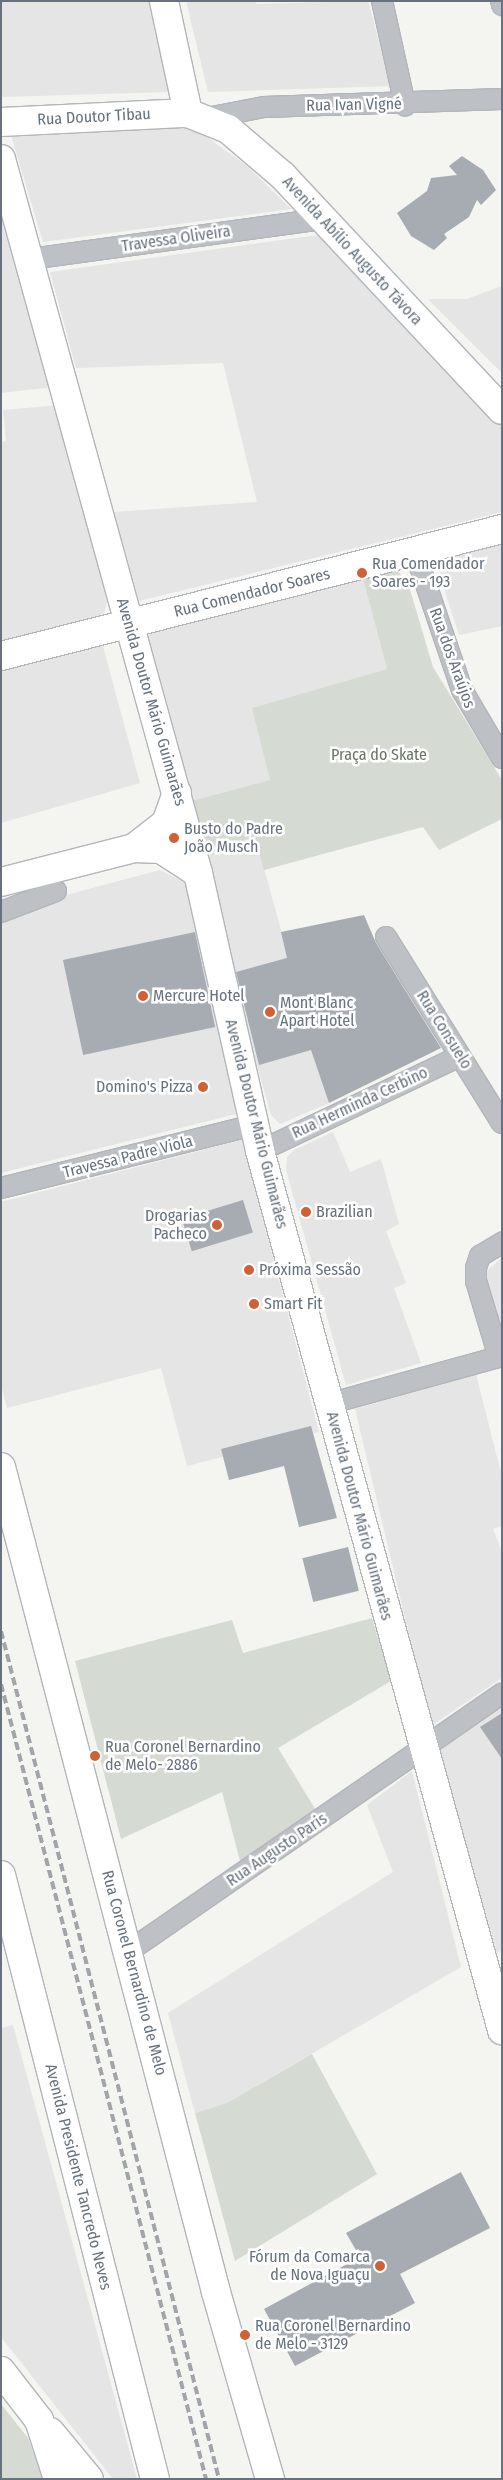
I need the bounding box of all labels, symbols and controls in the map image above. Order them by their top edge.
street label: Rua Ivan Vigné [306,95,402,115]
street label: Rua Doutor Tibau [37,104,151,130]
street label: Avenida Abílio Augusto Távora [278,173,426,329]
street label: Travessa Oliveira [120,222,232,256]
place label: Rua Comendador Soares - 193 [372,554,485,592]
street label: Rua Comendador Soares [172,564,332,622]
marker: Rua Comendador Soares - 193 [356,567,368,579]
street label: Avenida Doutor Mário Guimarães [112,596,190,808]
street label: Rua dos Araújos [425,605,479,711]
park label: Praça do Skate [331,745,427,765]
place label: Busto do Padre João Musch [184,819,283,857]
marker: Busto do Padre João Musch [168,832,180,844]
place label: Mercure Hotel [153,986,245,1006]
street label: Rua Consuelo [412,987,476,1073]
marker: Mercure Hotel [137,990,149,1002]
place label: Mont Blanc Apart Hotel [280,993,354,1031]
marker: Mont Blanc Apart Hotel [264,1006,276,1018]
street label: Avenida Doutor Mário Guimarães [221,1017,291,1231]
street label: Rua Herminda Cerbino [289,1063,431,1143]
place label: Domino's Pizza [96,1077,193,1097]
marker: Domino's Pizza [197,1081,209,1093]
street label: Travessa Padre Viola [61,1132,195,1182]
place label: Brazilian [316,1202,373,1222]
place label: Drogarias Pacheco [145,1206,207,1244]
marker: Brazilian [300,1206,312,1218]
marker: Drogarias Pacheco [211,1219,223,1231]
place label: Próxima Sessão [259,1260,361,1280]
marker: Próxima Sessão [243,1264,255,1276]
place label: Smart Fit [264,1294,322,1314]
marker: Smart Fit [248,1298,260,1310]
street label: Avenida Doutor Mário Guimarães [322,1410,396,1622]
place label: Rua Coronel Bernardino de Melo- 2886 [105,1737,261,1775]
marker: Rua Coronel Bernardino de Melo- 2886 [89,1750,101,1762]
street label: Rua Augusto Paris [223,1809,331,1891]
street label: Rua Coronel Bernardino de Melo [97,1868,171,2078]
street label: Avenida Presidente Tancredo Neves [41,2062,115,2292]
place label: Fórum da Comarca de Nova Iguaçu [249,2247,370,2285]
marker: Fórum da Comarca de Nova Iguaçu [374,2260,386,2272]
place label: Rua Coronel Bernardino de Melo - 3129 [255,2316,411,2354]
marker: Rua Coronel Bernardino de Melo - 3129 [239,2329,251,2341]

